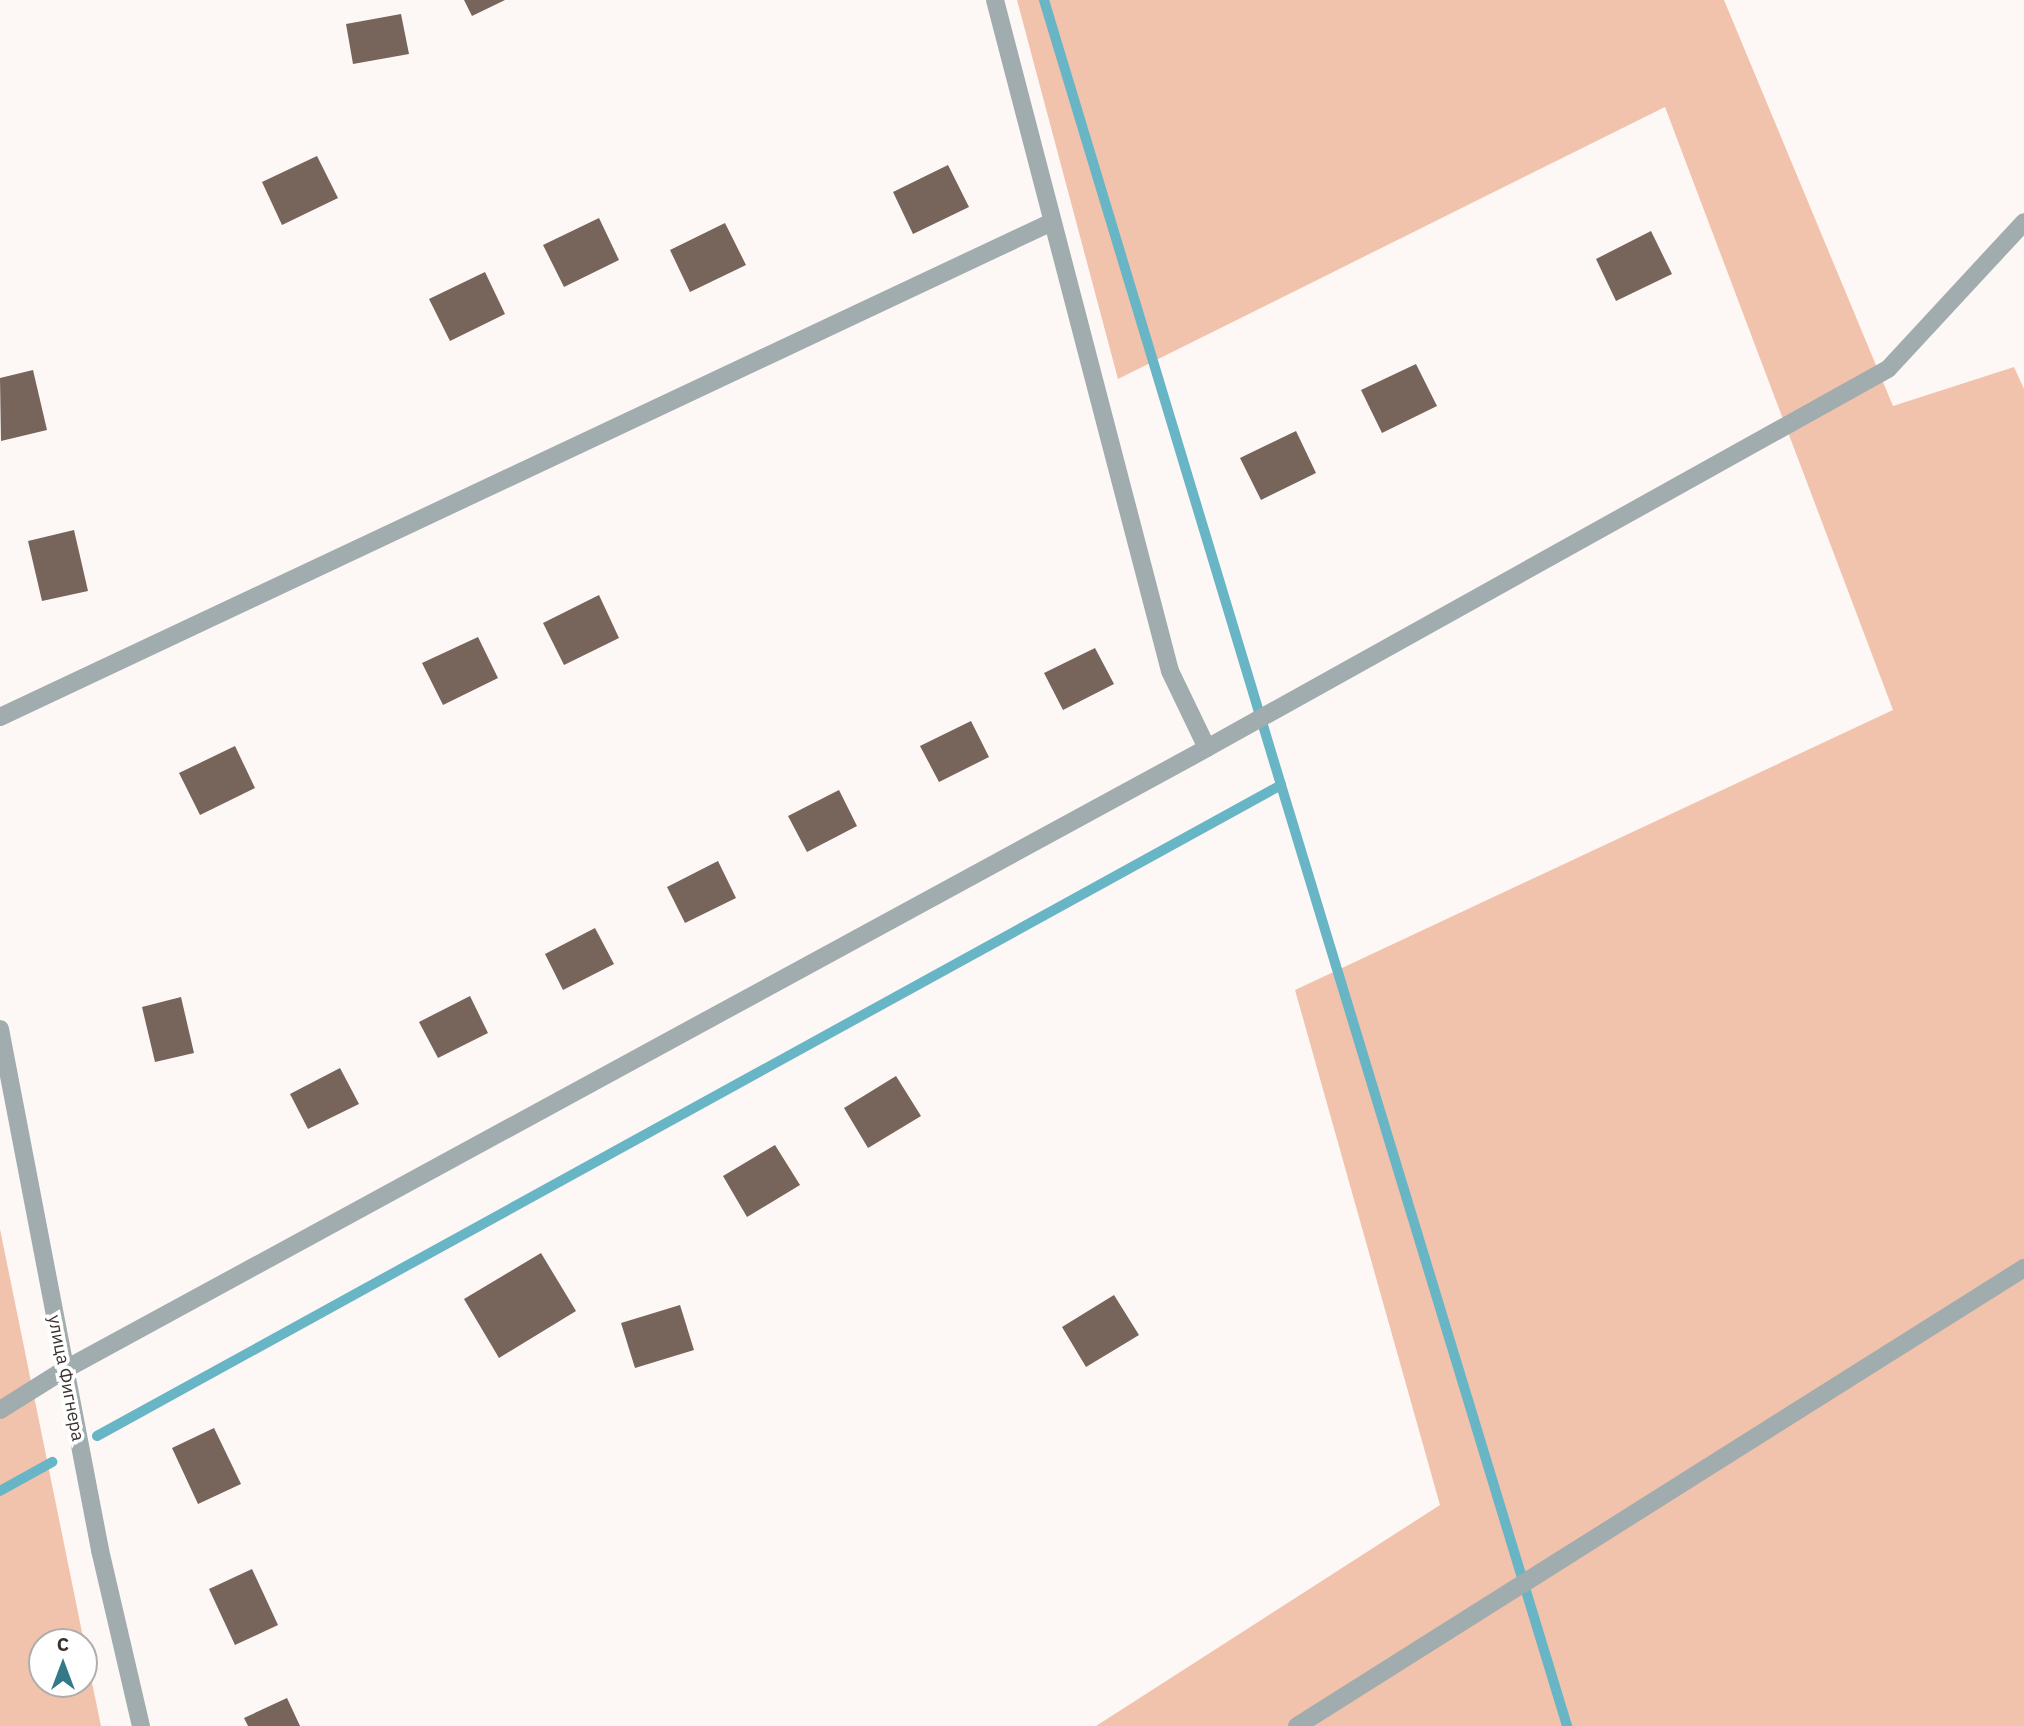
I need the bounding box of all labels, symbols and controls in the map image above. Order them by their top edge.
street label: улица Фигнера [43,1313,89,1443]
north arrow [28,1628,98,1698]
text: С [57,1632,69,1656]

